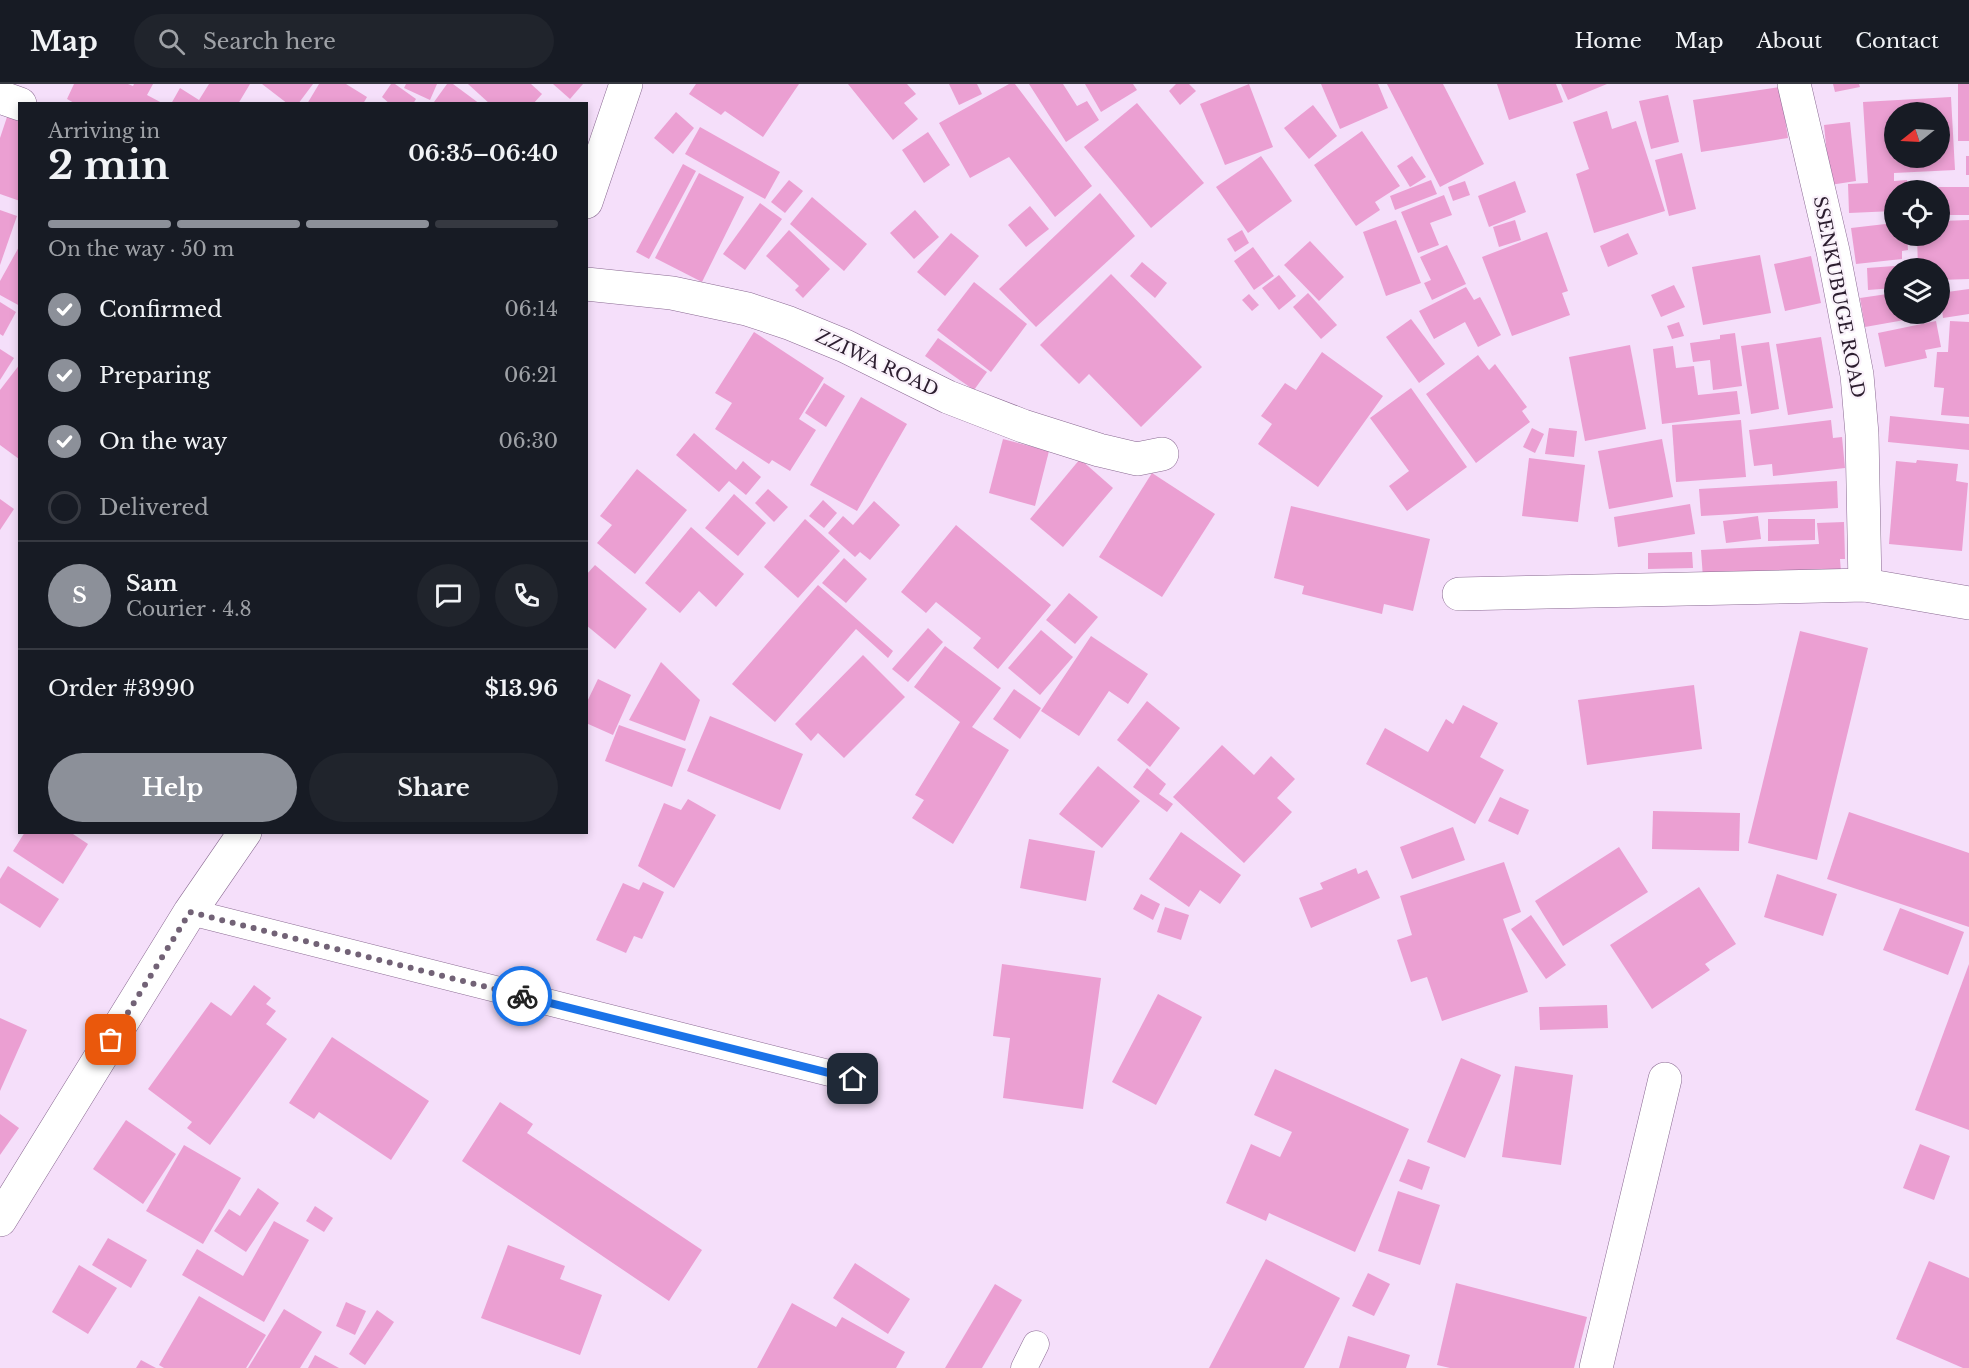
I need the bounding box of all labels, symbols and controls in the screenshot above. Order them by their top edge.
search box [134,14,554,68]
text: Map [30,24,98,59]
icon: search [155,25,188,58]
text: Search here [203,28,336,55]
text: Home [1575,28,1642,54]
text: Map [1675,28,1723,54]
text: About [1756,28,1822,54]
text: Contact [1855,28,1939,54]
north arrow [1884,102,1950,168]
map controls [1884,102,1950,324]
text: Arriving in [48,119,160,143]
text: 06:35–06:40 [408,140,558,167]
text: 2 min [48,141,169,190]
button: locate [1884,180,1950,246]
street label: SSENKUBUGE ROAD [1809,194,1869,400]
text: On the way · 50 m [48,237,234,261]
button: layers [1884,258,1950,324]
icon: check [48,293,81,326]
text: Confirmed [99,296,222,323]
text: 06:14 [505,297,558,321]
street label: ZZIWA ROAD [812,325,942,401]
icon: check [48,359,81,392]
text: Preparing [99,362,210,389]
text: 06:21 [504,363,558,387]
icon: check [48,425,81,458]
text: On the way [99,428,227,455]
text: 06:30 [499,429,558,453]
text: Delivered [99,494,209,521]
button: chat [417,564,480,627]
button: phone [495,564,558,627]
text: Sam [126,570,178,597]
text: S [72,582,87,609]
text: Courier · 4.8 [126,597,252,621]
text: Order #3990 [48,675,195,702]
text: $13.96 [485,675,558,702]
button: Help [48,753,297,822]
button: Share [309,753,558,822]
courier [492,966,552,1026]
icon: bike [506,980,539,1013]
pin [85,1014,136,1065]
icon: bag [94,1023,127,1056]
pin [827,1053,878,1104]
icon: home [836,1062,869,1095]

